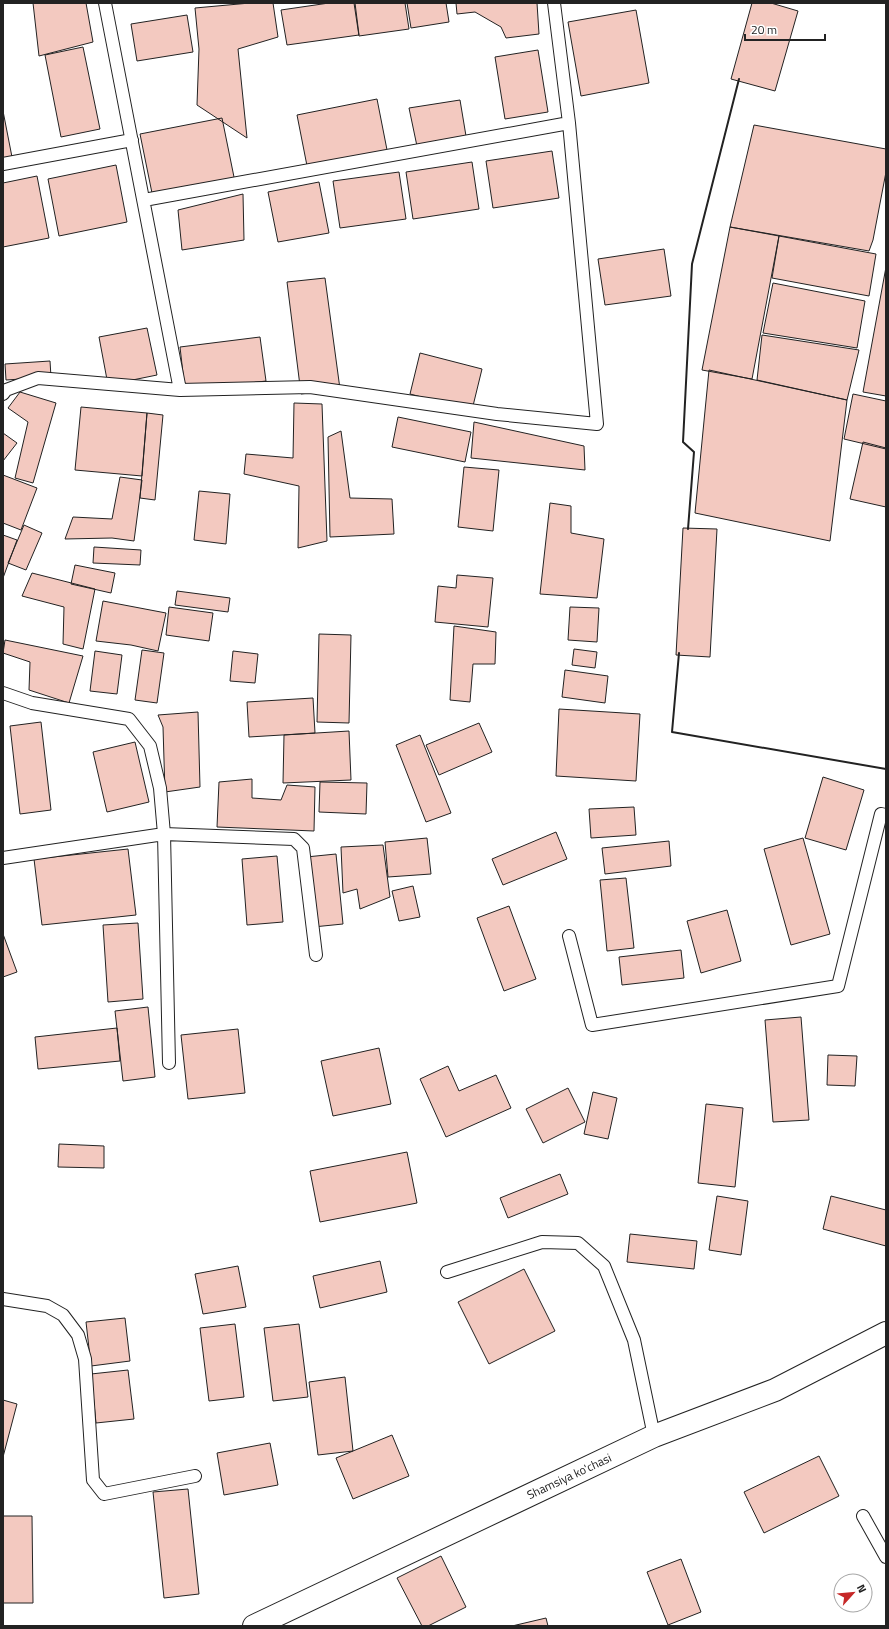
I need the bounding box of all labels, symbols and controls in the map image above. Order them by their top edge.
scale bar [745,16,825,42]
text: 20 m [751,20,777,39]
street label: Shamsiya ko'chasi [524,1448,614,1504]
north arrow [833,1573,873,1613]
text: N [853,1581,871,1595]

